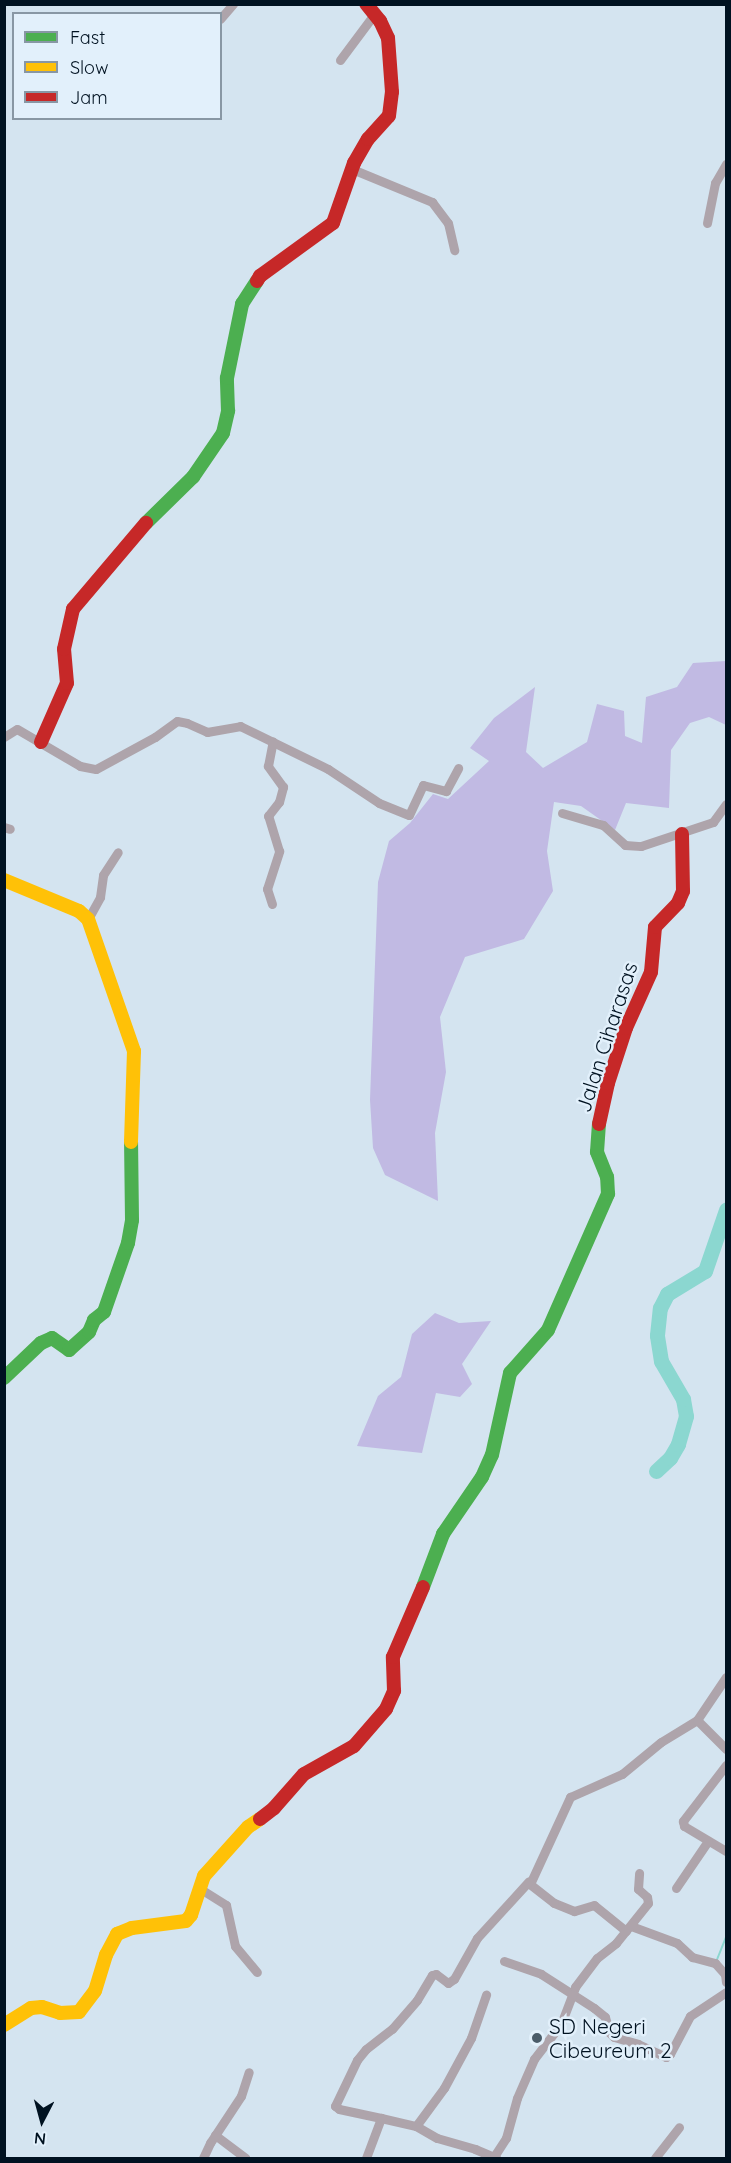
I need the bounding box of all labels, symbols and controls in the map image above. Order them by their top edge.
legend [12,12,222,120]
text: Fast [70,26,105,49]
text: Slow [70,56,108,79]
text: Jam [70,86,108,109]
street label: Jalan Ciharasas [570,959,642,1115]
place label: SD Negeri Cibeureum 2 [549,2013,672,2063]
marker: SD Negeri Cibeureum 2 [530,2031,544,2045]
north arrow [12,2091,72,2151]
text: N [33,2128,47,2149]

